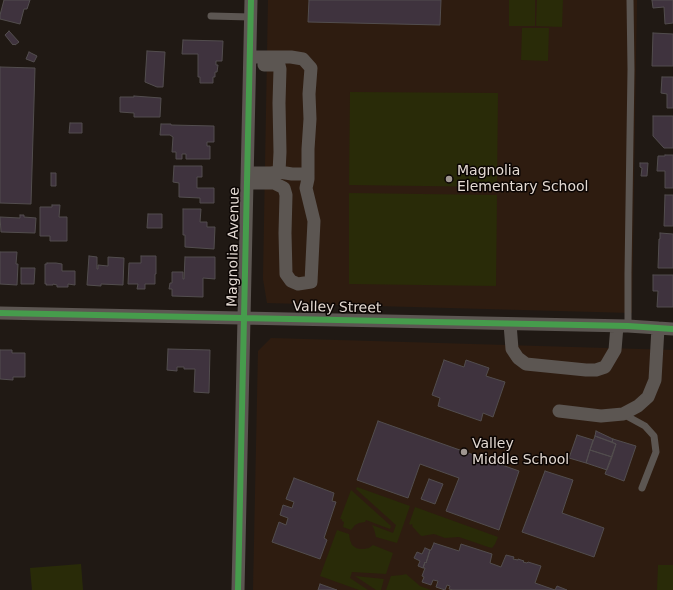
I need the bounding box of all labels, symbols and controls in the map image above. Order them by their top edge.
place label: Magnolia Elementary School [457,163,589,196]
marker: Magnolia Elementary School [444,174,454,184]
street label: Magnolia Avenue [225,187,243,307]
street label: Valley Street [292,299,382,317]
place label: Valley Middle School [472,436,569,468]
marker: Valley Middle School [459,447,469,457]

